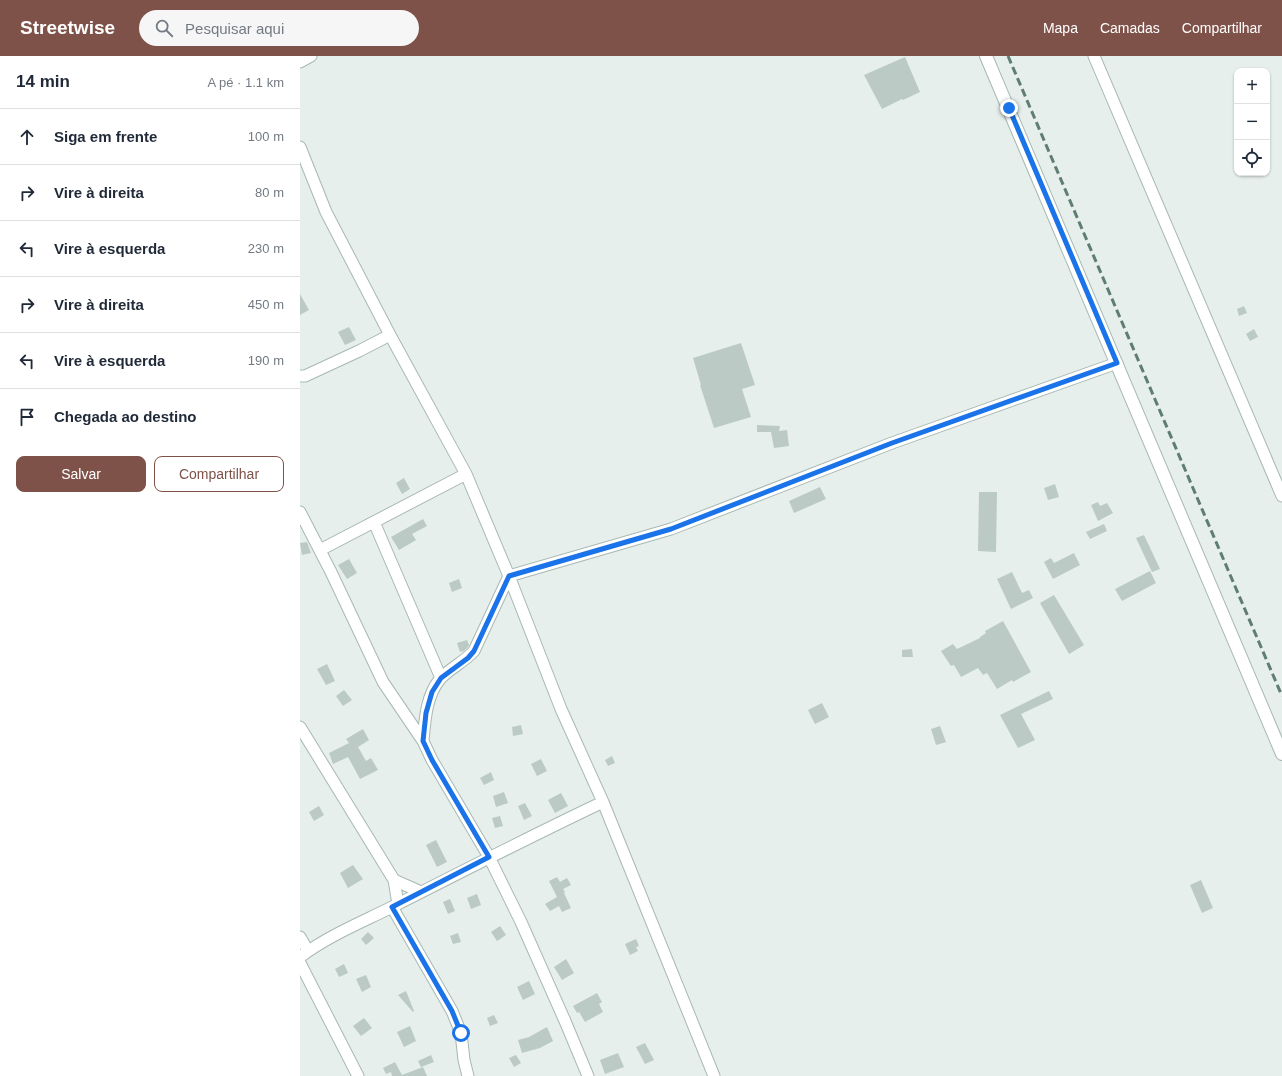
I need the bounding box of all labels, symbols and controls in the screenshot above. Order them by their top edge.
search box [139,10,419,46]
text: Streetwise [20,17,115,38]
icon: search [153,17,175,39]
text: Pesquisar aqui [185,20,284,37]
text: Mapa [1043,20,1078,36]
text: Camadas [1100,20,1160,36]
text: Compartilhar [1182,20,1262,36]
map controls [1234,68,1270,176]
button: + [1234,68,1270,104]
text: 14 min [16,72,70,91]
text: A pé · 1.1 km [207,75,284,90]
route end [1000,99,1018,117]
button: − [1234,104,1270,140]
icon: ahead [16,126,38,148]
text: Siga em frente [54,128,157,145]
text: 100 m [248,129,284,144]
button: locate [1234,140,1270,176]
icon: right [16,182,38,204]
text: Vire à direita [54,184,144,201]
text: 80 m [255,185,284,200]
icon: left [16,238,38,260]
text: Vire à esquerda [54,240,165,257]
text: 230 m [248,241,284,256]
icon: right [16,294,38,316]
text: Vire à direita [54,296,144,313]
text: 450 m [248,297,284,312]
icon: left [16,350,38,372]
text: Vire à esquerda [54,352,165,369]
text: 190 m [248,353,284,368]
icon: arrive [16,406,38,428]
text: Chegada ao destino [54,408,197,425]
button: Salvar [16,456,146,492]
button: Compartilhar [154,456,284,492]
route start [452,1024,470,1042]

